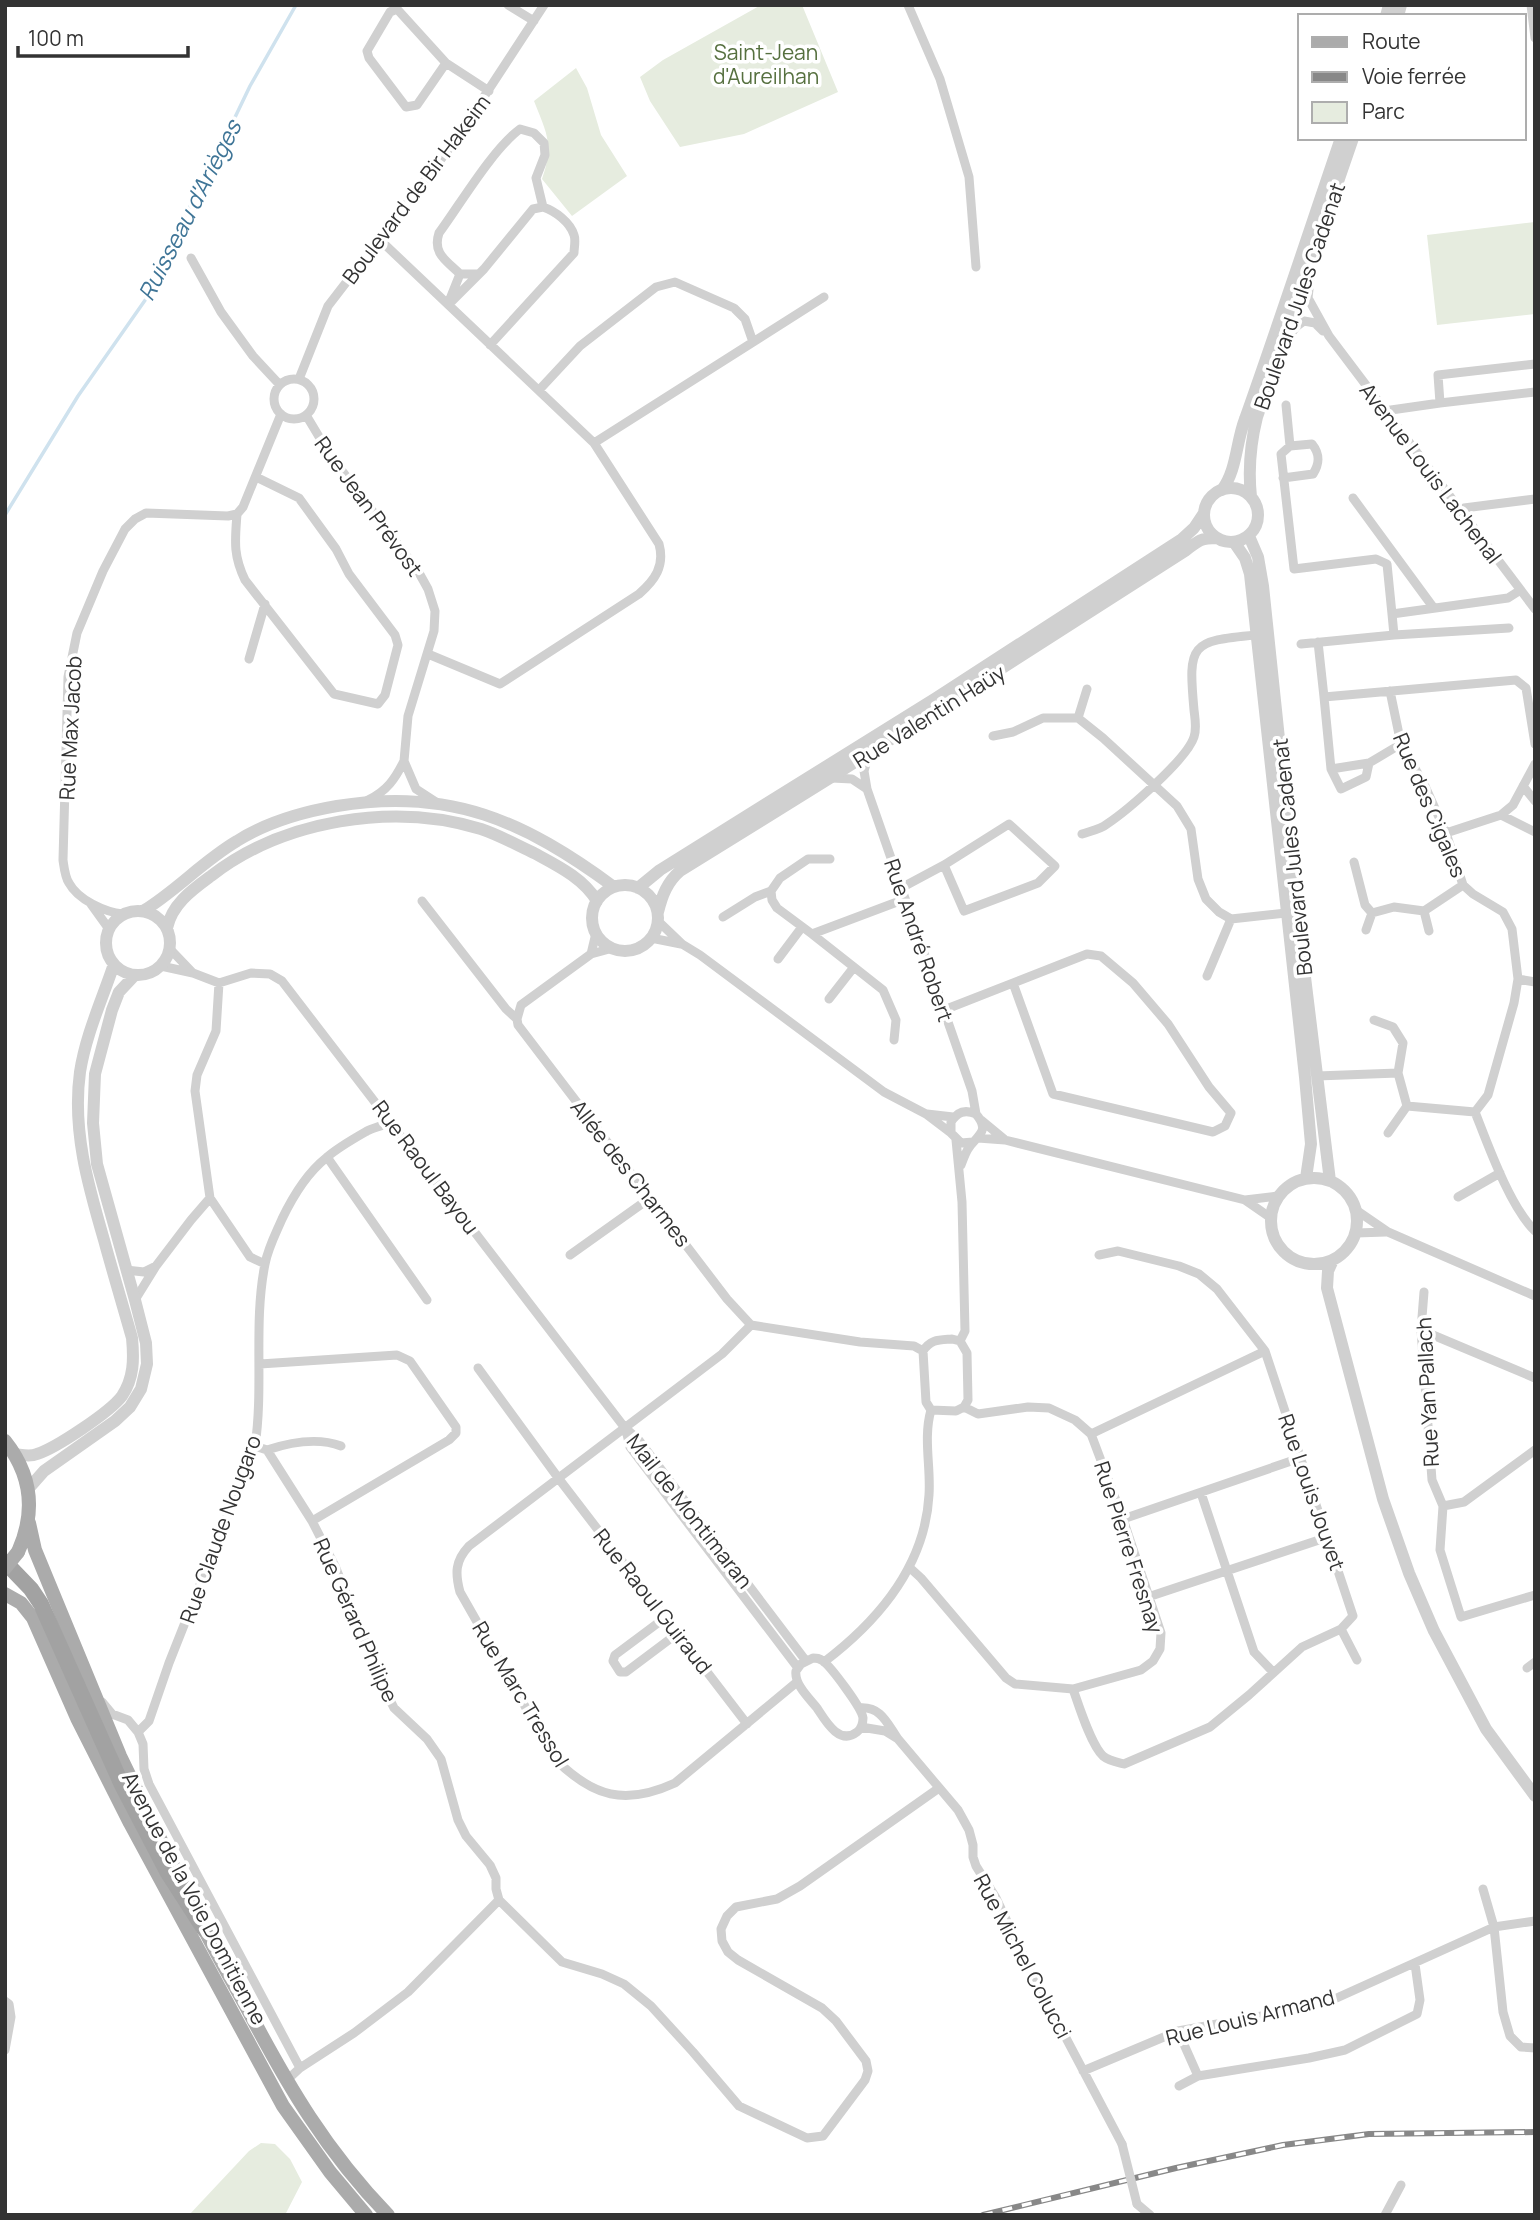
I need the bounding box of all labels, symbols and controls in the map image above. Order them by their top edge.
scale bar [18,14,187,58]
legend [1298,14,1526,140]
text: 100 m [28,24,84,52]
text: Route [1362,27,1420,55]
park label: Saint-Jean d'Aureilhan [713,38,819,90]
text: Voie ferrée [1362,62,1466,90]
street label: Boulevard de Bir Hakeim [336,89,496,289]
text: Parc [1362,97,1405,125]
water label: Ruisseau d'Arièges [130,113,249,306]
street label: Boulevard Jules Cadenat [1247,179,1351,413]
street label: Avenue Louis Lachenal [1354,377,1508,569]
street label: Rue Jean Prévost [309,430,429,582]
street label: Rue Max Jacob [52,655,88,801]
street label: Rue Valentin Haüy [848,658,1010,774]
street label: Rue des Cigales [1387,728,1473,882]
street label: Boulevard Jules Cadenat [1266,737,1318,977]
street label: Rue André Robert [878,855,960,1025]
street label: Rue Raoul Bayou [367,1094,485,1240]
street label: Allée des Charmes [565,1094,697,1252]
street label: Rue Yan Pallach [1409,1316,1445,1468]
street label: Rue Louis Jouvet [1272,1410,1352,1574]
street label: Mail de Montimaran [621,1428,759,1594]
street label: Rue Claude Nougaro [173,1431,267,1627]
street label: Rue Pierre Fresnay [1088,1457,1170,1637]
street label: Rue Raoul Guiraud [587,1523,719,1679]
street label: Rue Gérard Philipe [307,1534,405,1706]
street label: Rue Marc Tressol [466,1616,576,1772]
street label: Avenue de la Voie Domitienne [116,1767,274,2029]
street label: Rue Michel Colucci [968,1869,1078,2043]
street label: Rue Louis Armand [1163,1982,1337,2052]

